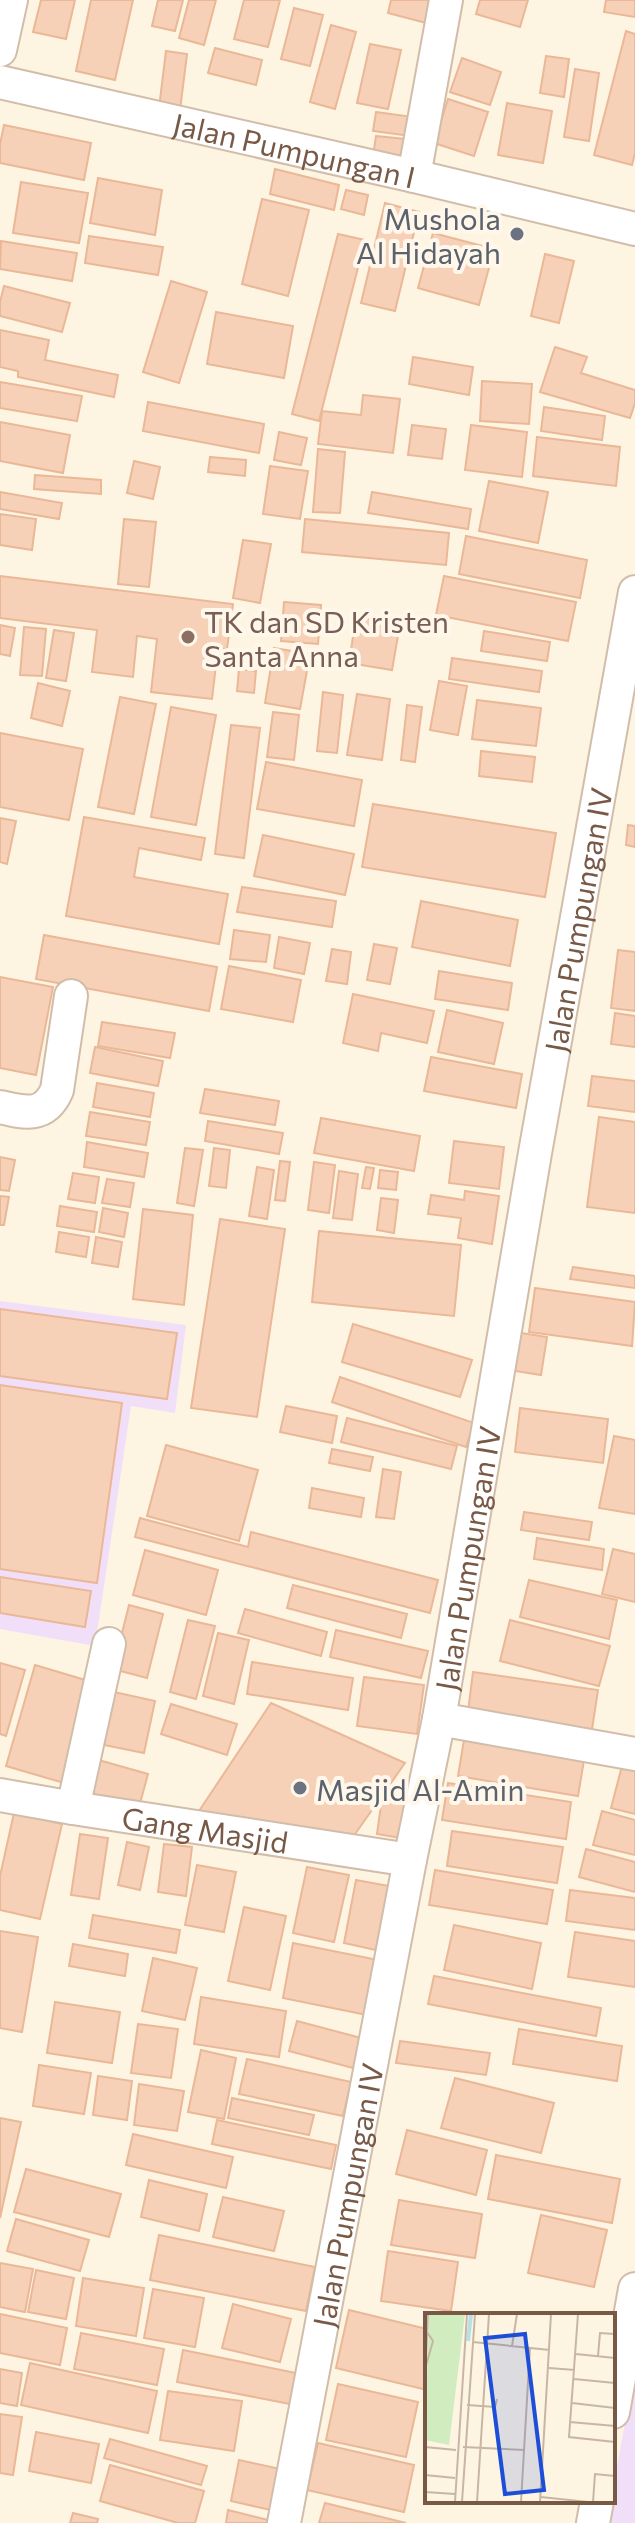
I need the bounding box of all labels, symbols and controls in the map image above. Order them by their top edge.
street label: Jalan Pumpungan I [170,103,419,194]
place label: Mushola Al Hidayah [356,199,501,270]
marker: Mushola Al Hidayah [508,225,526,243]
place label: TK dan SD Kristen Santa Anna [204,602,449,673]
marker: TK dan SD Kristen Santa Anna [179,628,197,646]
street label: Jalan Pumpungan IV [535,784,618,1055]
street label: Jalan Pumpungan IV [426,1423,507,1693]
place label: Masjid Al-Amin [316,1770,524,1807]
marker: Masjid Al-Amin [291,1779,309,1797]
street label: Gang Masjid [120,1797,291,1859]
street label: Jalan Pumpungan IV [303,2060,390,2330]
inset map [425,2313,615,2503]

